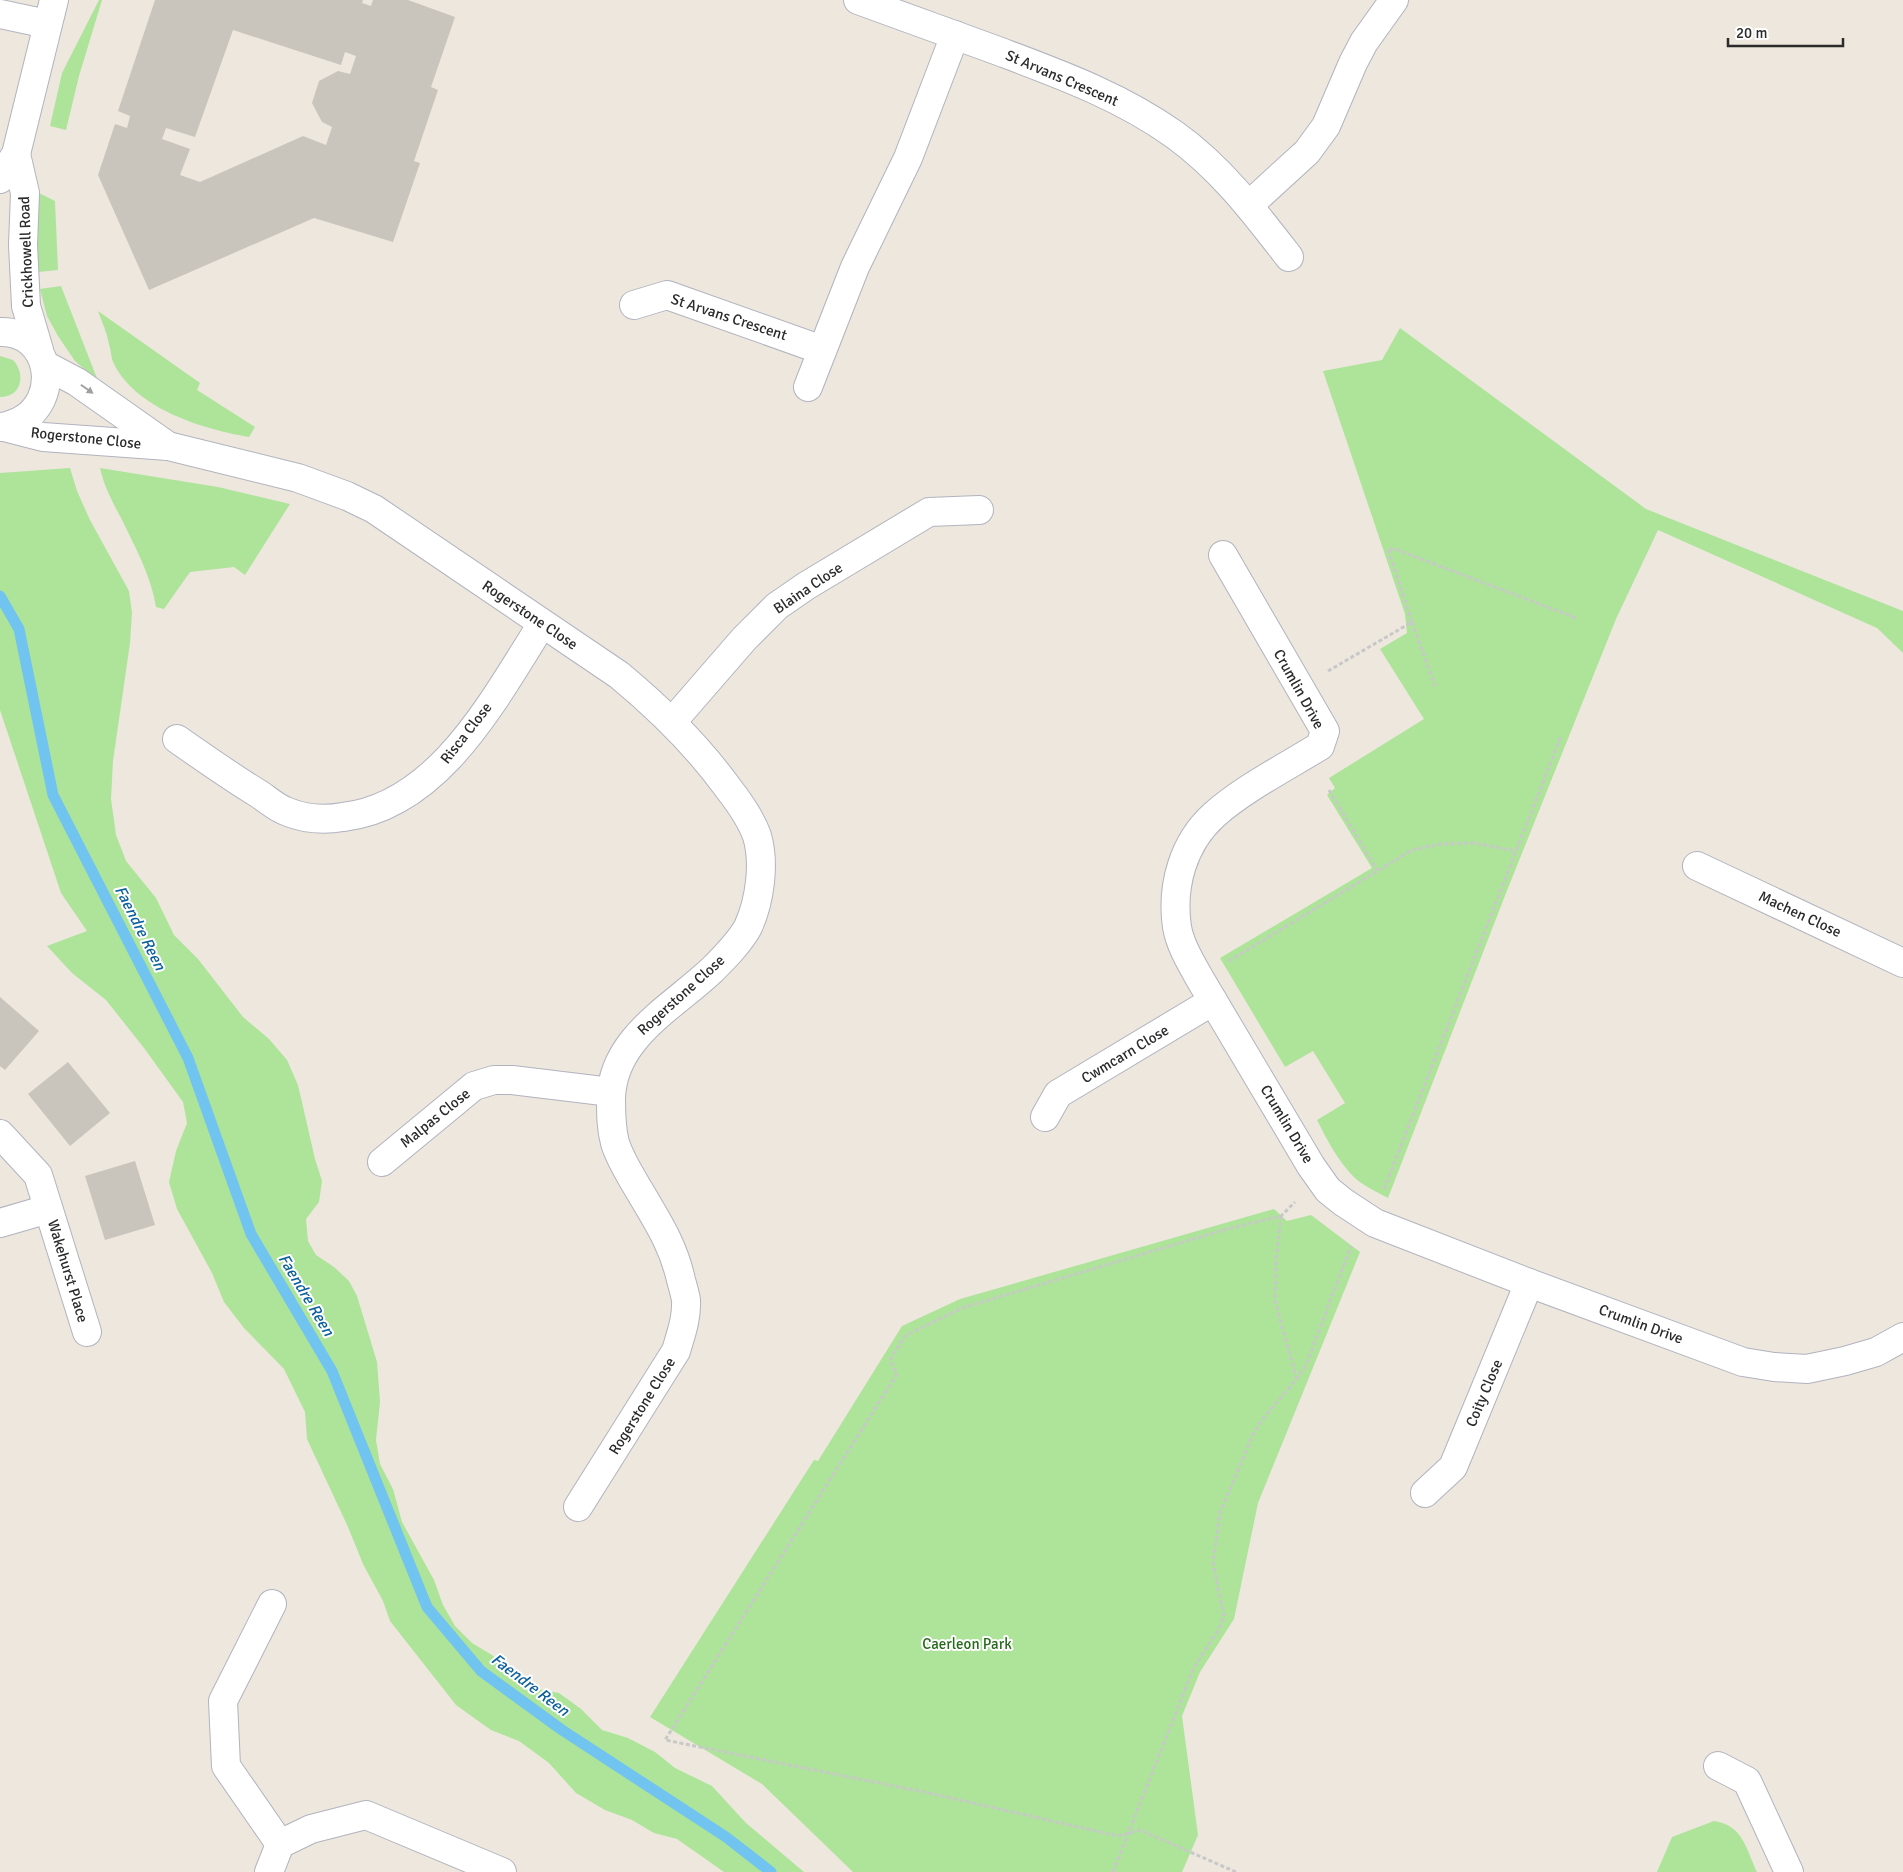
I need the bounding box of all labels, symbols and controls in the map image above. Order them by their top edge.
scale bar [1728,15,1843,47]
text: 20 m [1736,24,1767,42]
street label: St Arvans Crescent [1003,46,1121,110]
street label: Crickhowell Road [15,196,37,308]
street label: St Arvans Crescent [669,290,789,344]
one-way arrow [80,384,94,394]
street label: Rogerstone Close [30,423,142,453]
street label: Blaina Close [770,558,846,618]
street label: Rogerstone Close [479,576,581,654]
street label: Crumlin Drive [1270,646,1328,732]
street label: Risca Close [436,699,496,767]
water label: Faendre Reen [110,882,170,975]
street label: Machen Close [1756,887,1844,941]
street label: Rogerstone Close [634,951,728,1039]
street label: Cwmcarn Close [1078,1021,1172,1087]
street label: Crumlin Drive [1257,1082,1317,1166]
street label: Malpas Close [396,1084,474,1152]
street label: Wakehurst Place [44,1217,92,1325]
water label: Faendre Reen [274,1250,339,1341]
street label: Crumlin Drive [1596,1300,1686,1348]
street label: Rogerstone Close [605,1354,679,1458]
street label: Coity Close [1462,1357,1506,1429]
park label: Caerleon Park [922,1635,1012,1653]
water label: Faendre Reen [487,1649,574,1722]

